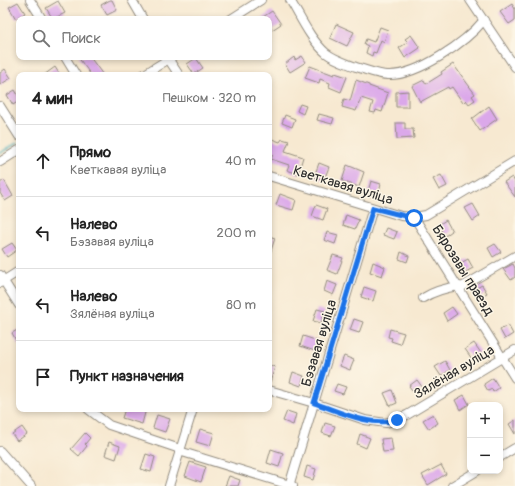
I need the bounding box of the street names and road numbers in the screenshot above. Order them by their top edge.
street label: Кветкавая вуліца [291,162,395,208]
street label: Бярозавы праезд [428,222,498,319]
street label: Бэзавая вуліца [298,297,340,389]
street label: Зялёная вуліца [411,341,497,403]

